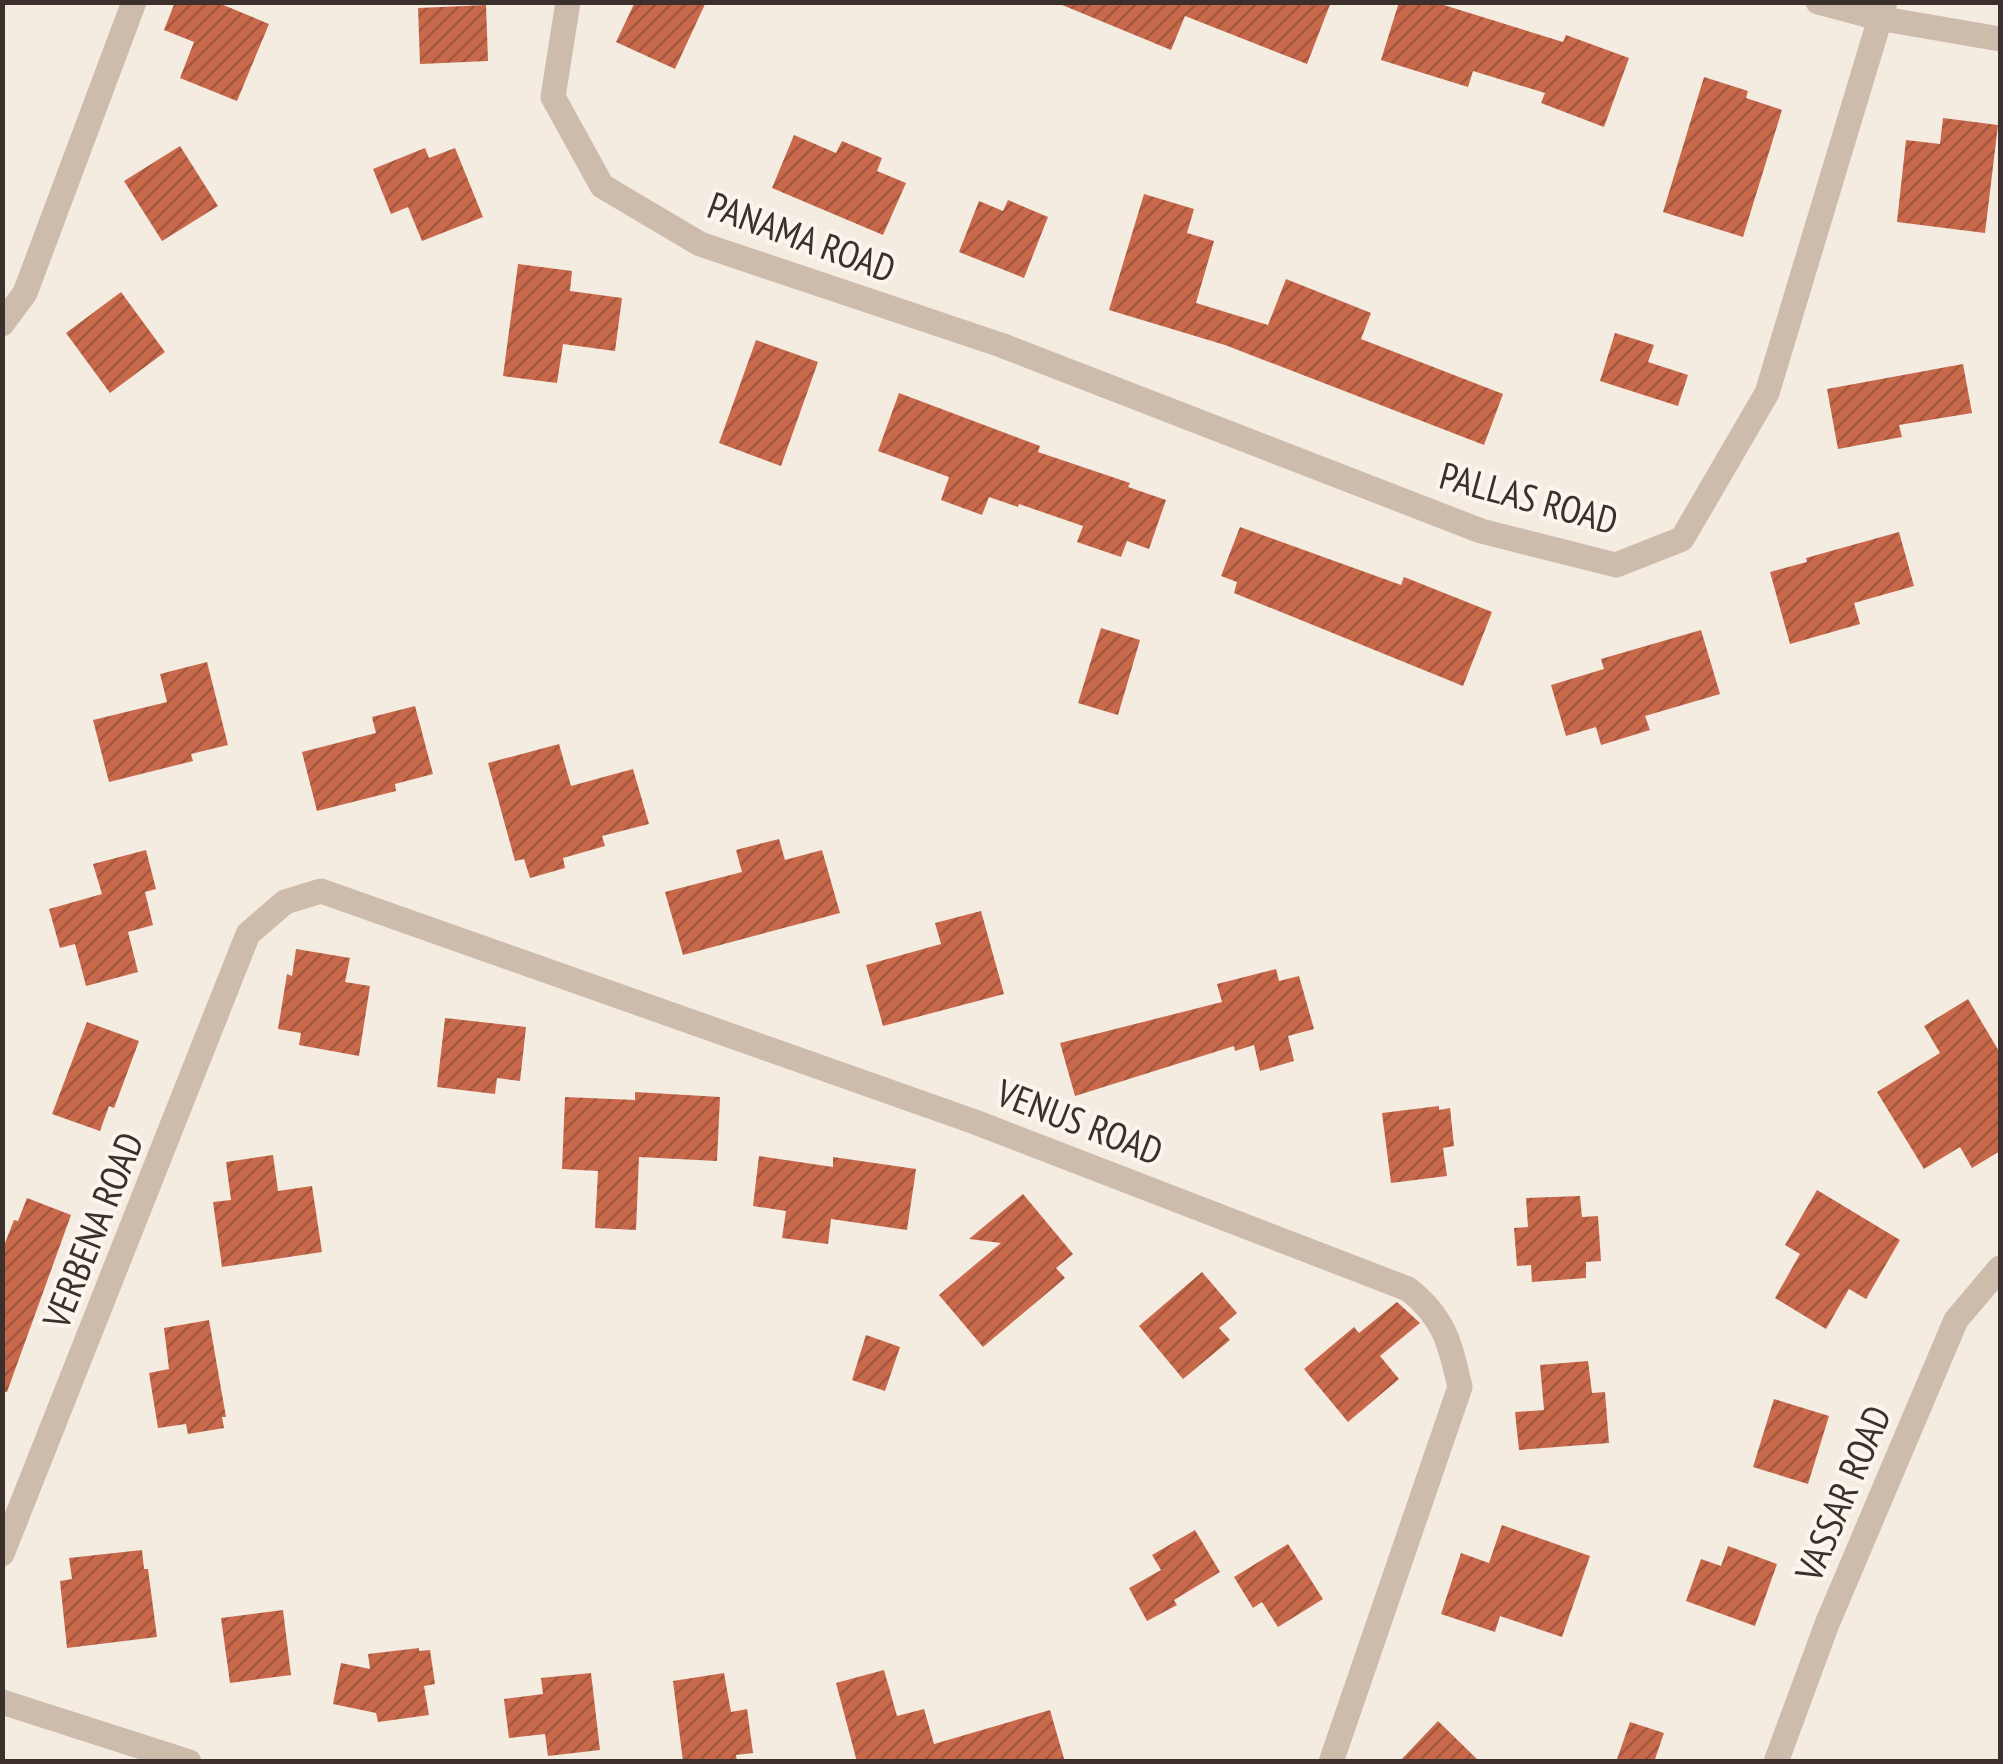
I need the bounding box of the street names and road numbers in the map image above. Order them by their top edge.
street label: PANAMA ROAD [702,180,902,292]
street label: PALLAS ROAD [1435,450,1623,544]
street label: VENUS ROAD [989,1067,1170,1175]
street label: VERBENA ROAD [30,1125,153,1336]
street label: VASSAR ROAD [1783,1398,1901,1589]

